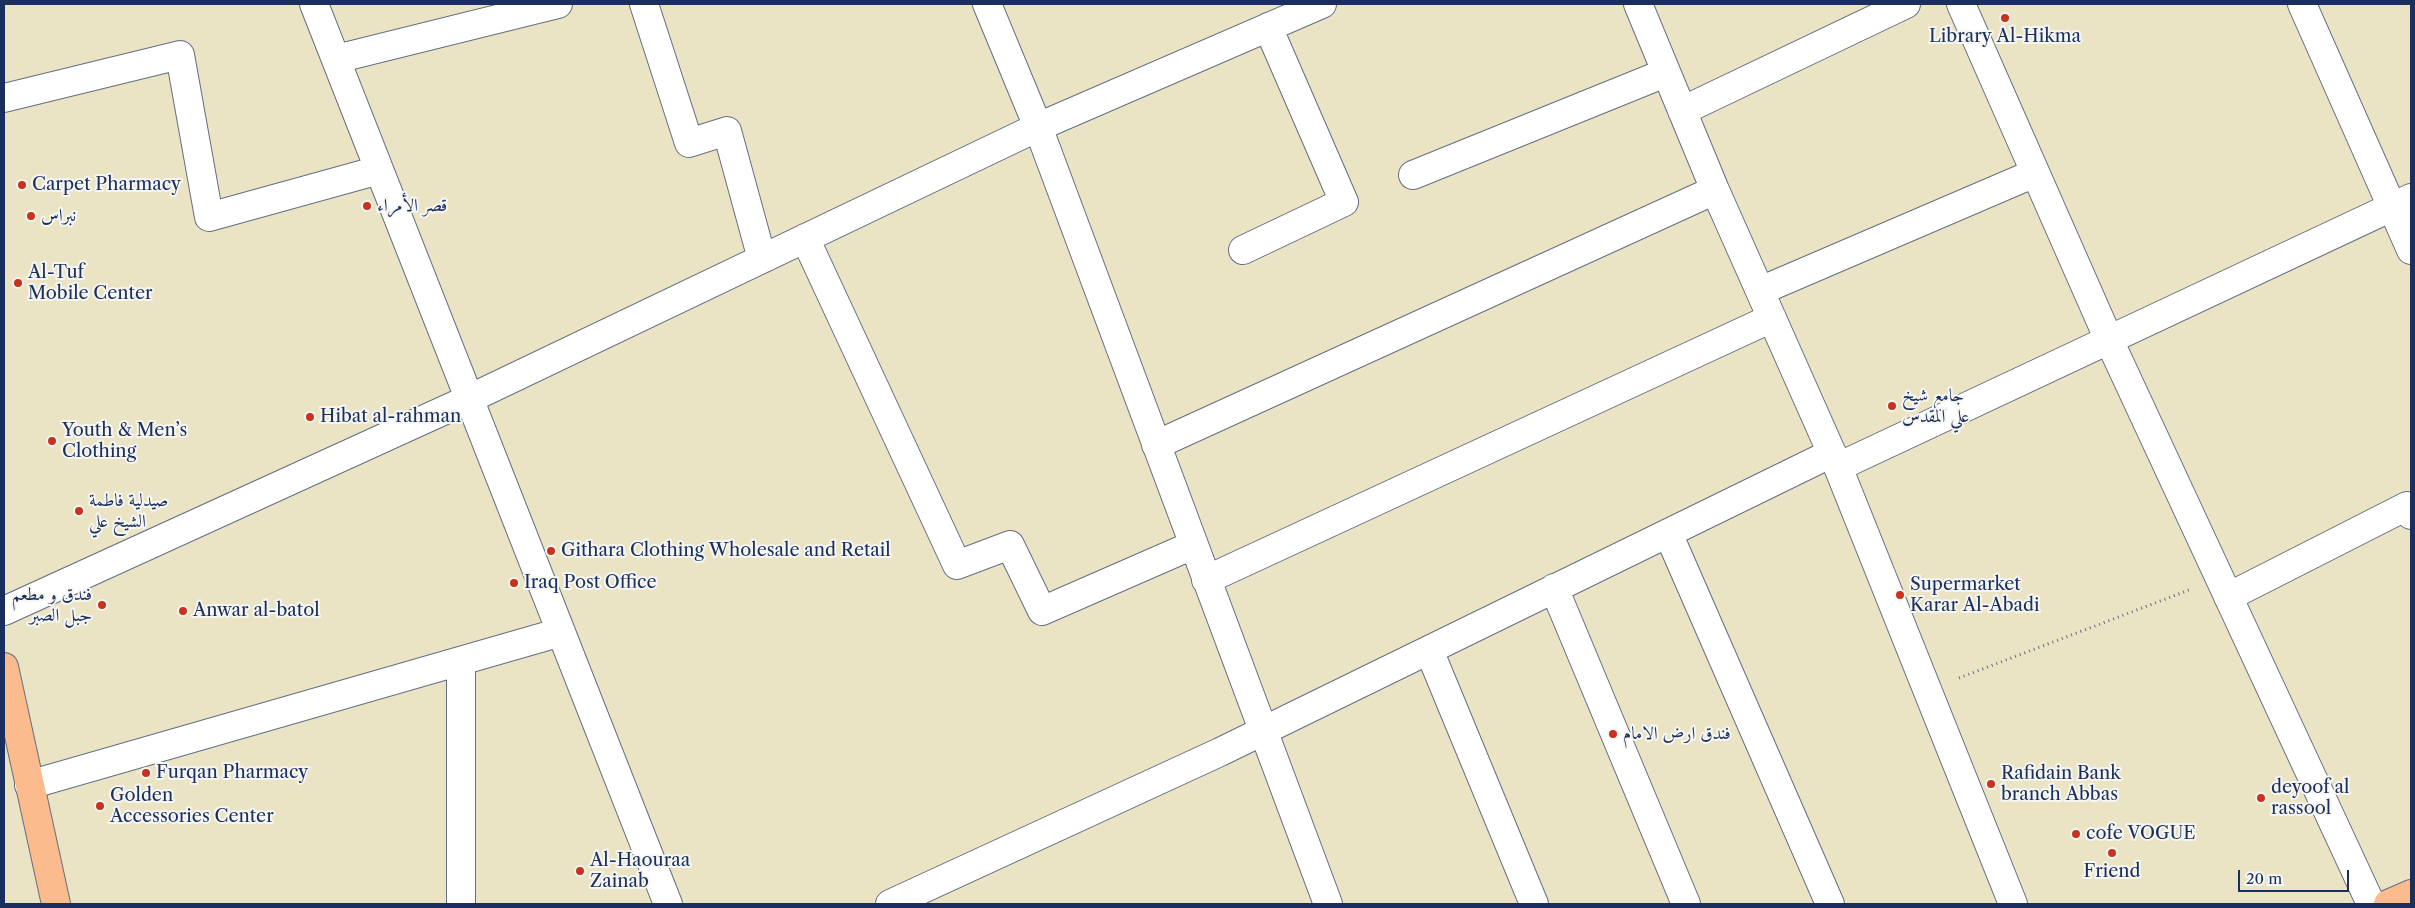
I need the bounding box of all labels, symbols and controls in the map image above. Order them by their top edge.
marker: Library Al-Hikma [1999,12,2011,24]
place label: Library Al-Hikma [1929,26,2081,48]
place label: Carpet Pharmacy [32,174,181,196]
marker: Carpet Pharmacy [16,179,28,191]
place label: قصر الأمراء [377,195,447,217]
marker: قصر الأمراء [361,200,373,212]
place label: نبراس [41,205,76,227]
marker: نبراس [25,210,37,222]
place label: Al-Tuf Mobile Center [28,262,153,304]
marker: Al-Tuf Mobile Center [12,277,24,289]
place label: جامع شيخ علي المقدس [1902,385,1969,428]
marker: جامع شيخ علي المقدس [1886,400,1898,412]
place label: Hibat al-rahman [320,406,461,428]
marker: Hibat al-rahman [304,411,316,423]
place label: Youth & Men’s Clothing [62,420,187,462]
marker: Youth & Men’s Clothing [46,435,58,447]
place label: صيدلية فاطمة الشيخ علي [89,490,168,532]
marker: صيدلية فاطمة الشيخ علي [73,505,85,517]
place label: Githara Clothing Wholesale and Retail [561,540,891,562]
marker: Githara Clothing Wholesale and Retail [545,545,557,557]
place label: Iraq Post Office [524,572,657,594]
place label: Supermarket Karar Al-Abadi [1910,574,2040,616]
marker: Iraq Post Office [508,577,520,589]
place label: فندق و مطعم جبل الصبر [12,584,92,626]
marker: Supermarket Karar Al-Abadi [1894,589,1906,601]
marker: فندق و مطعم جبل الصبر [96,599,108,611]
place label: Anwar al-batol [193,600,320,622]
marker: Anwar al-batol [177,605,189,617]
place label: فندق ارض الامام [1623,723,1731,745]
marker: فندق ارض الامام [1607,728,1619,740]
place label: Furqan Pharmacy [156,762,308,784]
place label: Rafidain Bank branch Abbas [2001,763,2121,806]
marker: Furqan Pharmacy [140,767,152,779]
place label: deyoof al rassool [2271,777,2349,820]
marker: Rafidain Bank branch Abbas [1985,778,1997,790]
place label: Golden Accessories Center [110,785,274,828]
marker: deyoof al rassool [2255,792,2267,804]
marker: Golden Accessories Center [94,800,106,812]
place label: cofe VOGUE [2086,823,2196,845]
marker: cofe VOGUE [2070,828,2082,840]
marker: Friend [2106,847,2118,859]
place label: Al-Haouraa Zainab [590,850,690,892]
scale bar [2240,860,2351,892]
place label: Friend [2083,861,2141,883]
marker: Al-Haouraa Zainab [574,865,586,877]
text: 20 m [2246,869,2282,888]

